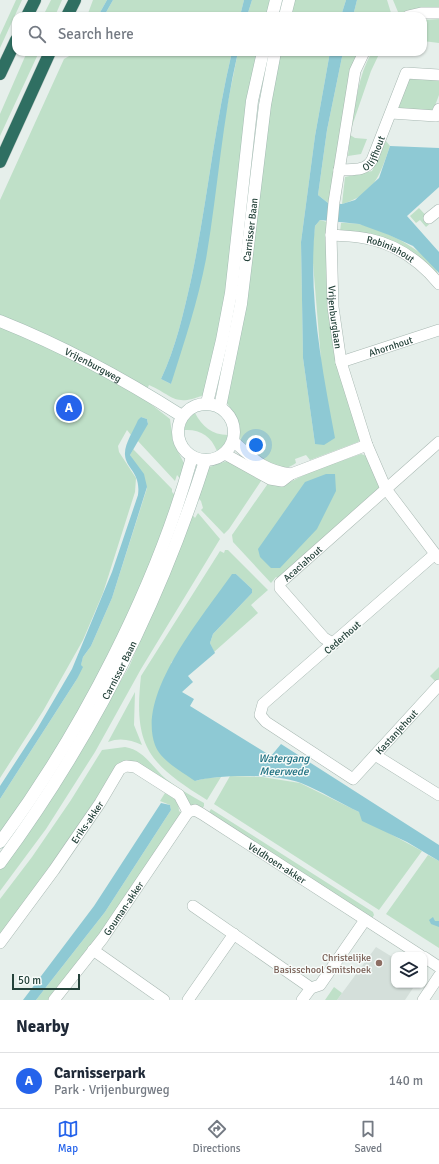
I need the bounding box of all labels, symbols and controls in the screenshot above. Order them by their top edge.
search box [12,12,427,56]
icon: search [26,23,48,45]
text: Search here [58,25,134,43]
street label: Olijfhout [360,134,388,174]
street label: Carnisser Baan [241,197,261,262]
street label: Robiniahout [365,234,417,266]
street label: Vrijenburglaan [325,285,344,349]
street label: Ahornhout [367,334,415,360]
street label: Vrijenburgweg [62,346,123,385]
pin: A [56,393,82,423]
your location [246,435,266,455]
street label: Acaciahout [281,543,325,584]
street label: Cederhout [322,618,364,657]
street label: Carnisser Baan [100,639,140,702]
street label: Kastanjehout [373,707,421,757]
water label: Watergang Meerwede [259,752,311,778]
street label: Eriks-akker [69,799,107,846]
street label: Veldhoen-akker [245,840,308,887]
street label: Gouman-akker [101,879,147,938]
place label: Christelijke Basisschool Smitshoek [274,952,371,976]
map controls [391,952,427,988]
button: layers [391,952,427,988]
marker: Christelijke Basisschool Smitshoek [374,958,384,968]
scale bar [12,972,80,991]
text: 50 m [18,974,41,987]
text: Nearby [16,1016,69,1037]
text: Carnisserpark [54,1064,146,1082]
text: A [25,1073,33,1089]
text: 140 m [389,1073,423,1089]
text: Park · Vrijenburgweg [54,1082,170,1098]
tab: Map [57,1118,79,1155]
tab: Directions [193,1118,241,1155]
tab: Saved [354,1118,382,1155]

